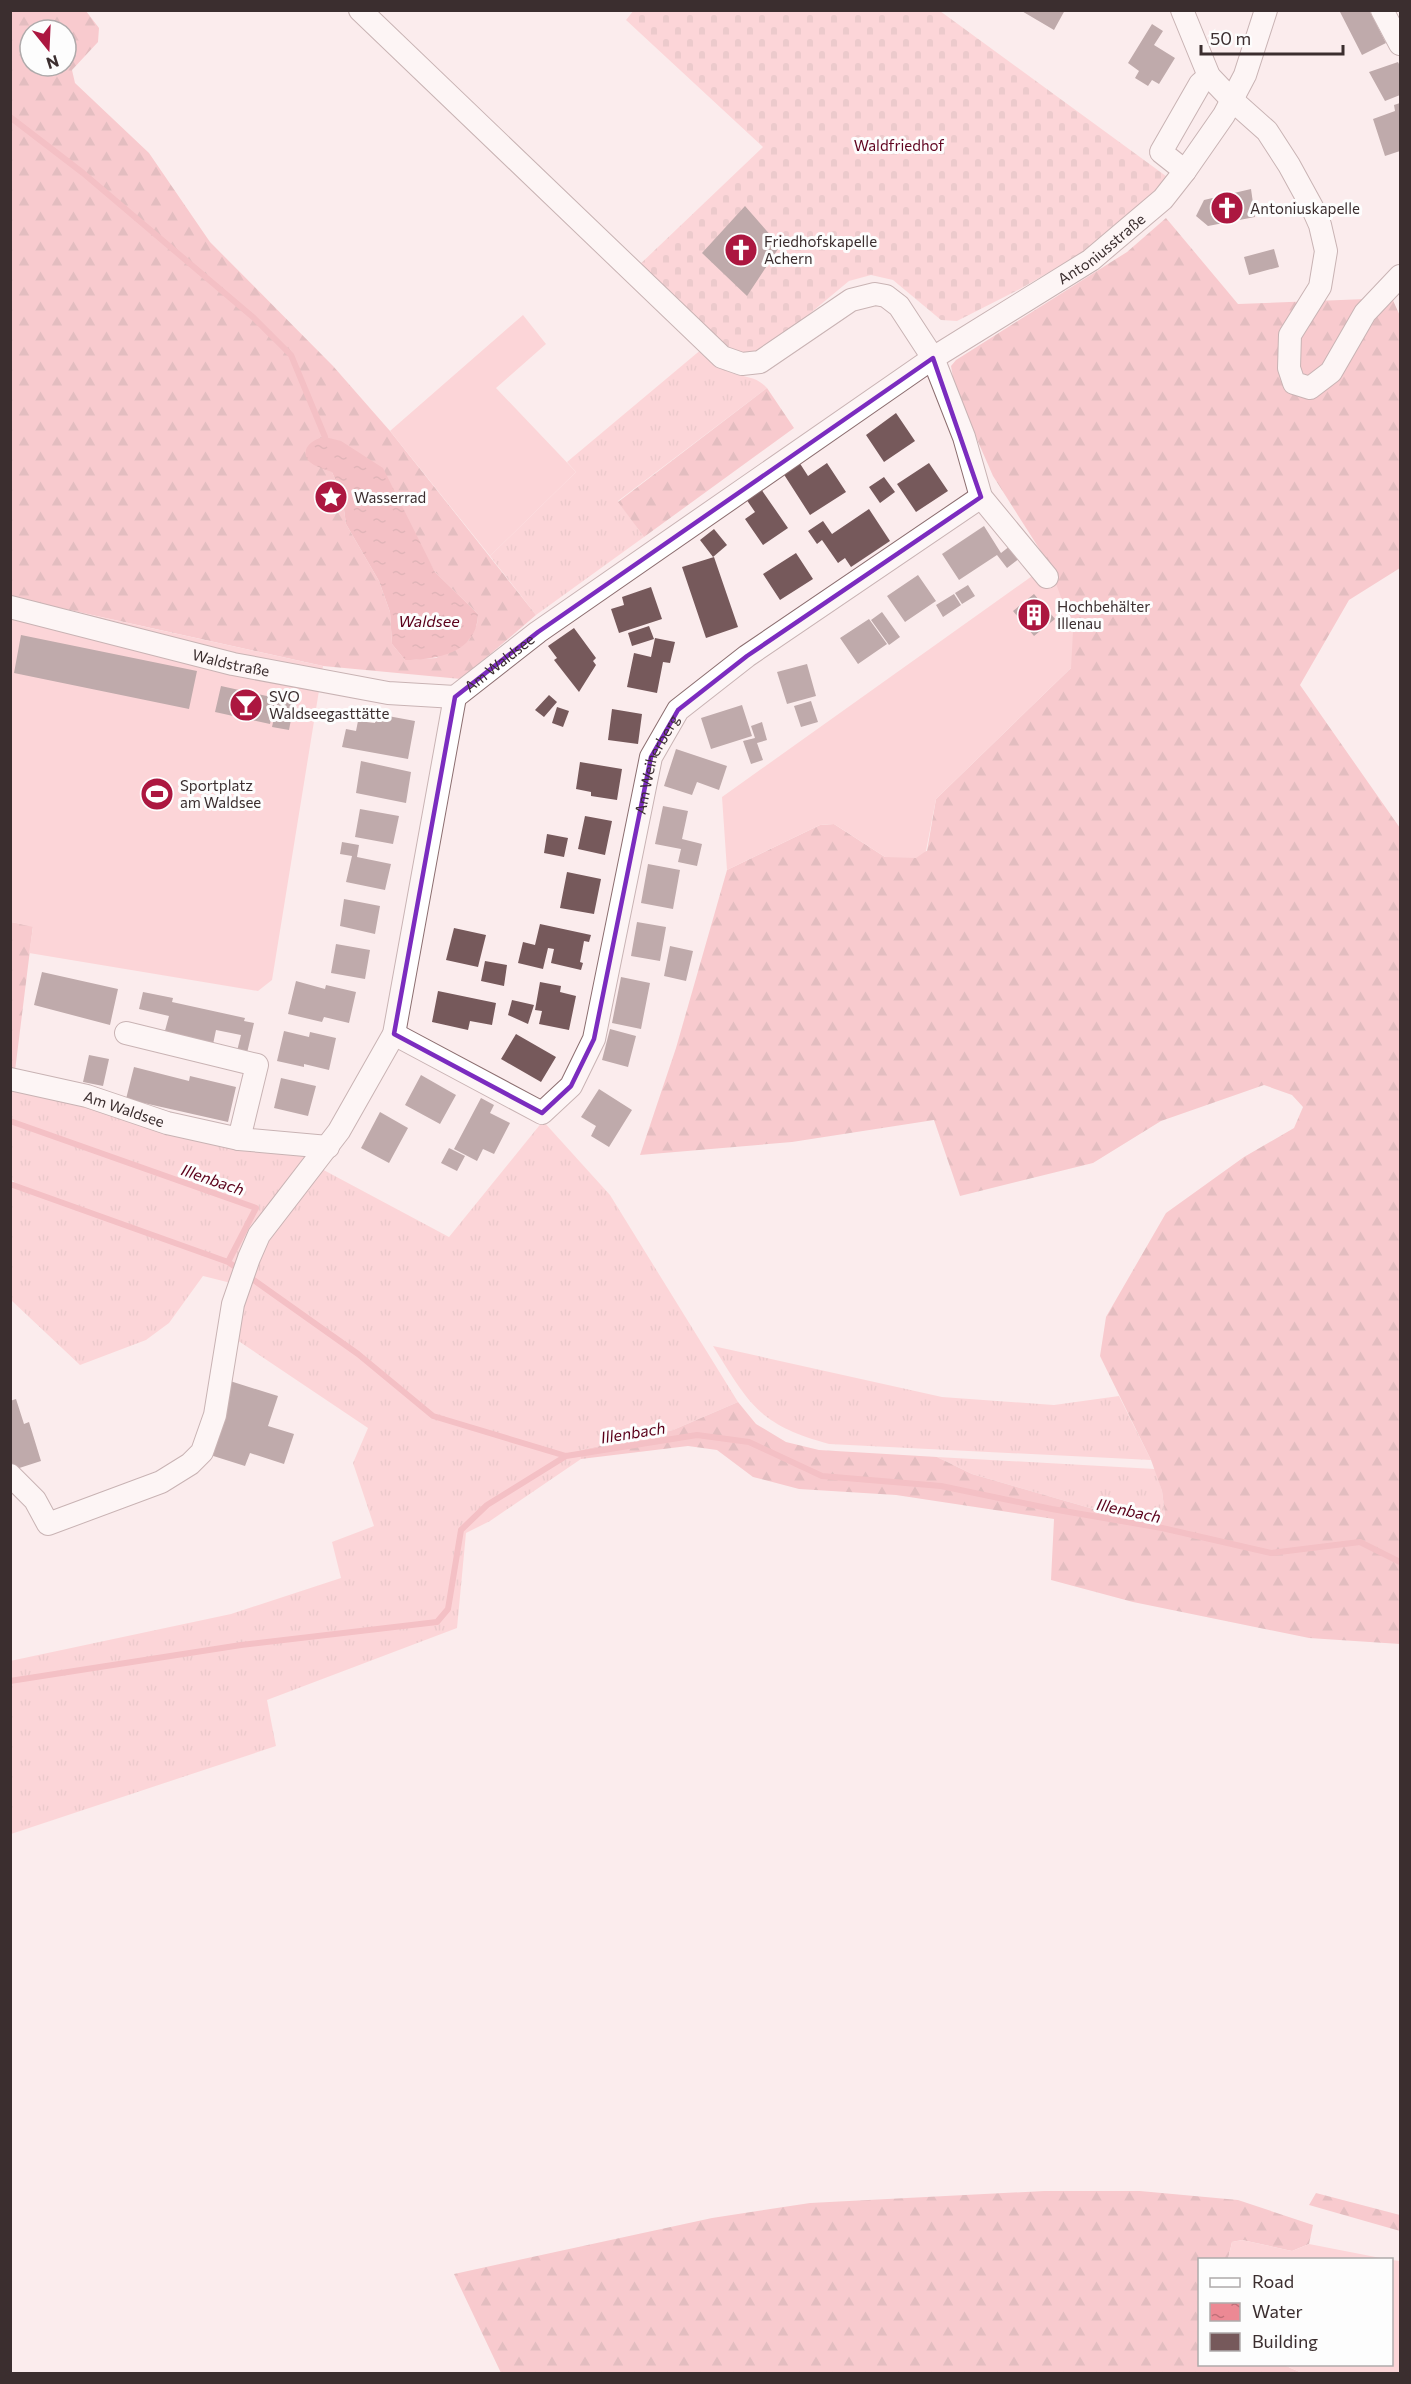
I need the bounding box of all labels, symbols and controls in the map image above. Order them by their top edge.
north arrow [18,18,78,78]
scale bar [1201,18,1344,56]
text: 50 m [1210,27,1251,49]
text: N [44,52,61,74]
park label: Waldfriedhof [854,136,944,154]
church icon: Antoniuskapelle [1209,190,1245,226]
place label: Antoniuskapelle [1250,199,1360,217]
street label: Antoniusstraße [1054,209,1148,288]
church icon: Friedhofskapelle Achern [723,232,759,268]
place label: Friedhofskapelle Achern [764,232,877,267]
place icon: Wasserrad [313,479,349,515]
place label: Wasserrad [354,488,426,506]
building icon: Hochbehälter Illenau [1016,597,1052,633]
place label: Hochbehälter Illenau [1057,597,1150,632]
water label: Waldsee [398,611,460,630]
street label: Am Waldsee [461,629,538,695]
street label: Waldstraße [191,645,271,680]
bar icon: SVO Waldseegasttätte [228,687,264,723]
place label: SVO Waldseegasttätte [269,687,389,722]
street label: Am Weiherberg [631,711,682,816]
sports icon: Sportplatz am Waldsee [139,776,175,812]
place label: Sportplatz am Waldsee [180,776,261,811]
street label: Am Waldsee [81,1087,167,1130]
water label: Illenbach [179,1159,247,1199]
water label: Illenbach [599,1418,667,1446]
water label: Illenbach [1095,1494,1163,1526]
legend [1198,2258,1393,2366]
text: Road [1252,2270,1294,2292]
text: Water [1252,2300,1303,2322]
text: Building [1252,2330,1318,2352]

